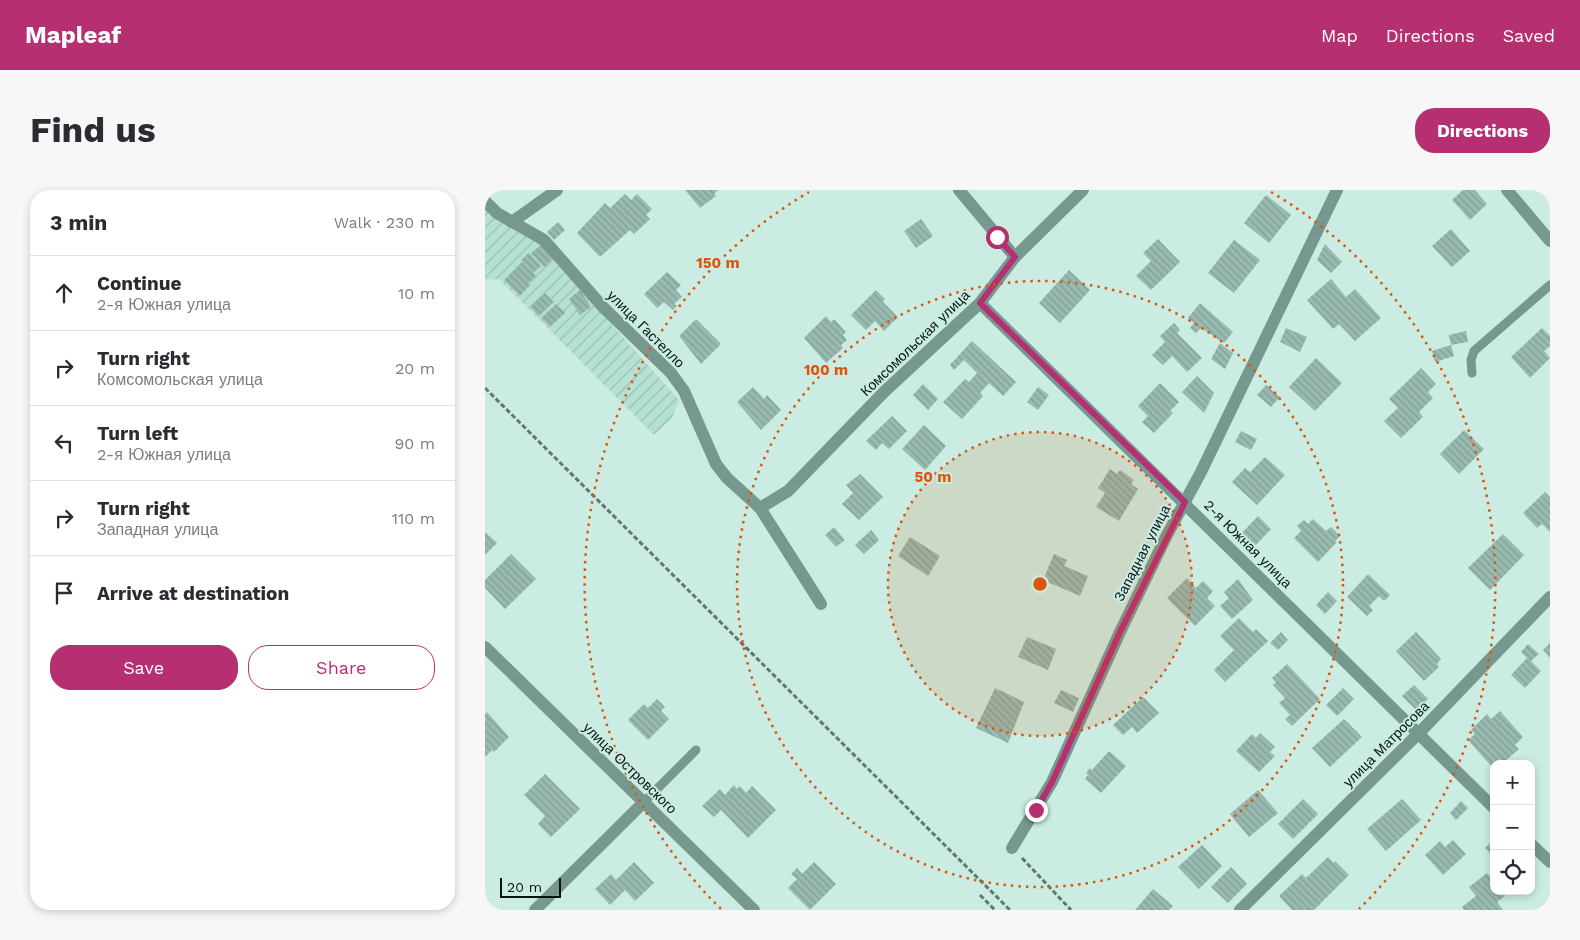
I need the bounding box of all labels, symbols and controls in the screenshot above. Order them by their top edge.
text: Mapleaf [25,21,121,49]
text: Map [1321,25,1358,46]
text: Directions [1386,25,1475,46]
text: Saved [1503,25,1555,46]
button: Directions [1415,108,1550,153]
text: Find us [30,109,156,151]
text: 3 min [50,210,107,235]
text: Walk · 230 m [334,213,435,232]
route start [986,226,1009,249]
text: 150 m [696,254,740,272]
text: Continue [97,272,181,295]
icon: ahead [50,279,78,307]
text: 10 m [398,284,435,303]
street label: улица Гастелло [604,287,688,371]
street label: Комсомольская улица [857,287,973,399]
text: 2-я Южная улица [97,295,231,314]
text: Turn right [97,347,190,370]
icon: right [50,354,78,382]
text: 20 m [395,359,435,378]
text: 100 m [804,361,848,379]
text: Комсомольская улица [97,370,263,389]
text: Turn left [97,422,178,445]
icon: left [50,429,78,457]
text: 90 m [394,434,435,453]
text: 2-я Южная улица [97,445,231,464]
text: 50 m [915,468,951,486]
text: Turn right [97,497,190,520]
street label: 2-я Южная улица [1201,497,1295,591]
street label: Западная улица [1111,502,1173,604]
icon: right [50,504,78,532]
text: 110 m [392,509,435,528]
text: Западная улица [97,520,218,539]
centre of rings [1031,575,1049,593]
icon: arrive [50,579,78,607]
text: Arrive at destination [97,582,289,605]
button: Save [50,645,238,690]
button: Share [248,645,435,690]
street label: улица Матросова [1340,698,1432,790]
street label: улица Островского [580,719,680,817]
map controls [1490,760,1535,895]
button: + [1490,760,1535,805]
route end [1025,799,1048,822]
button: − [1490,805,1535,850]
button: locate [1490,850,1535,895]
scale bar [500,875,561,898]
text: 20 m [507,879,542,895]

